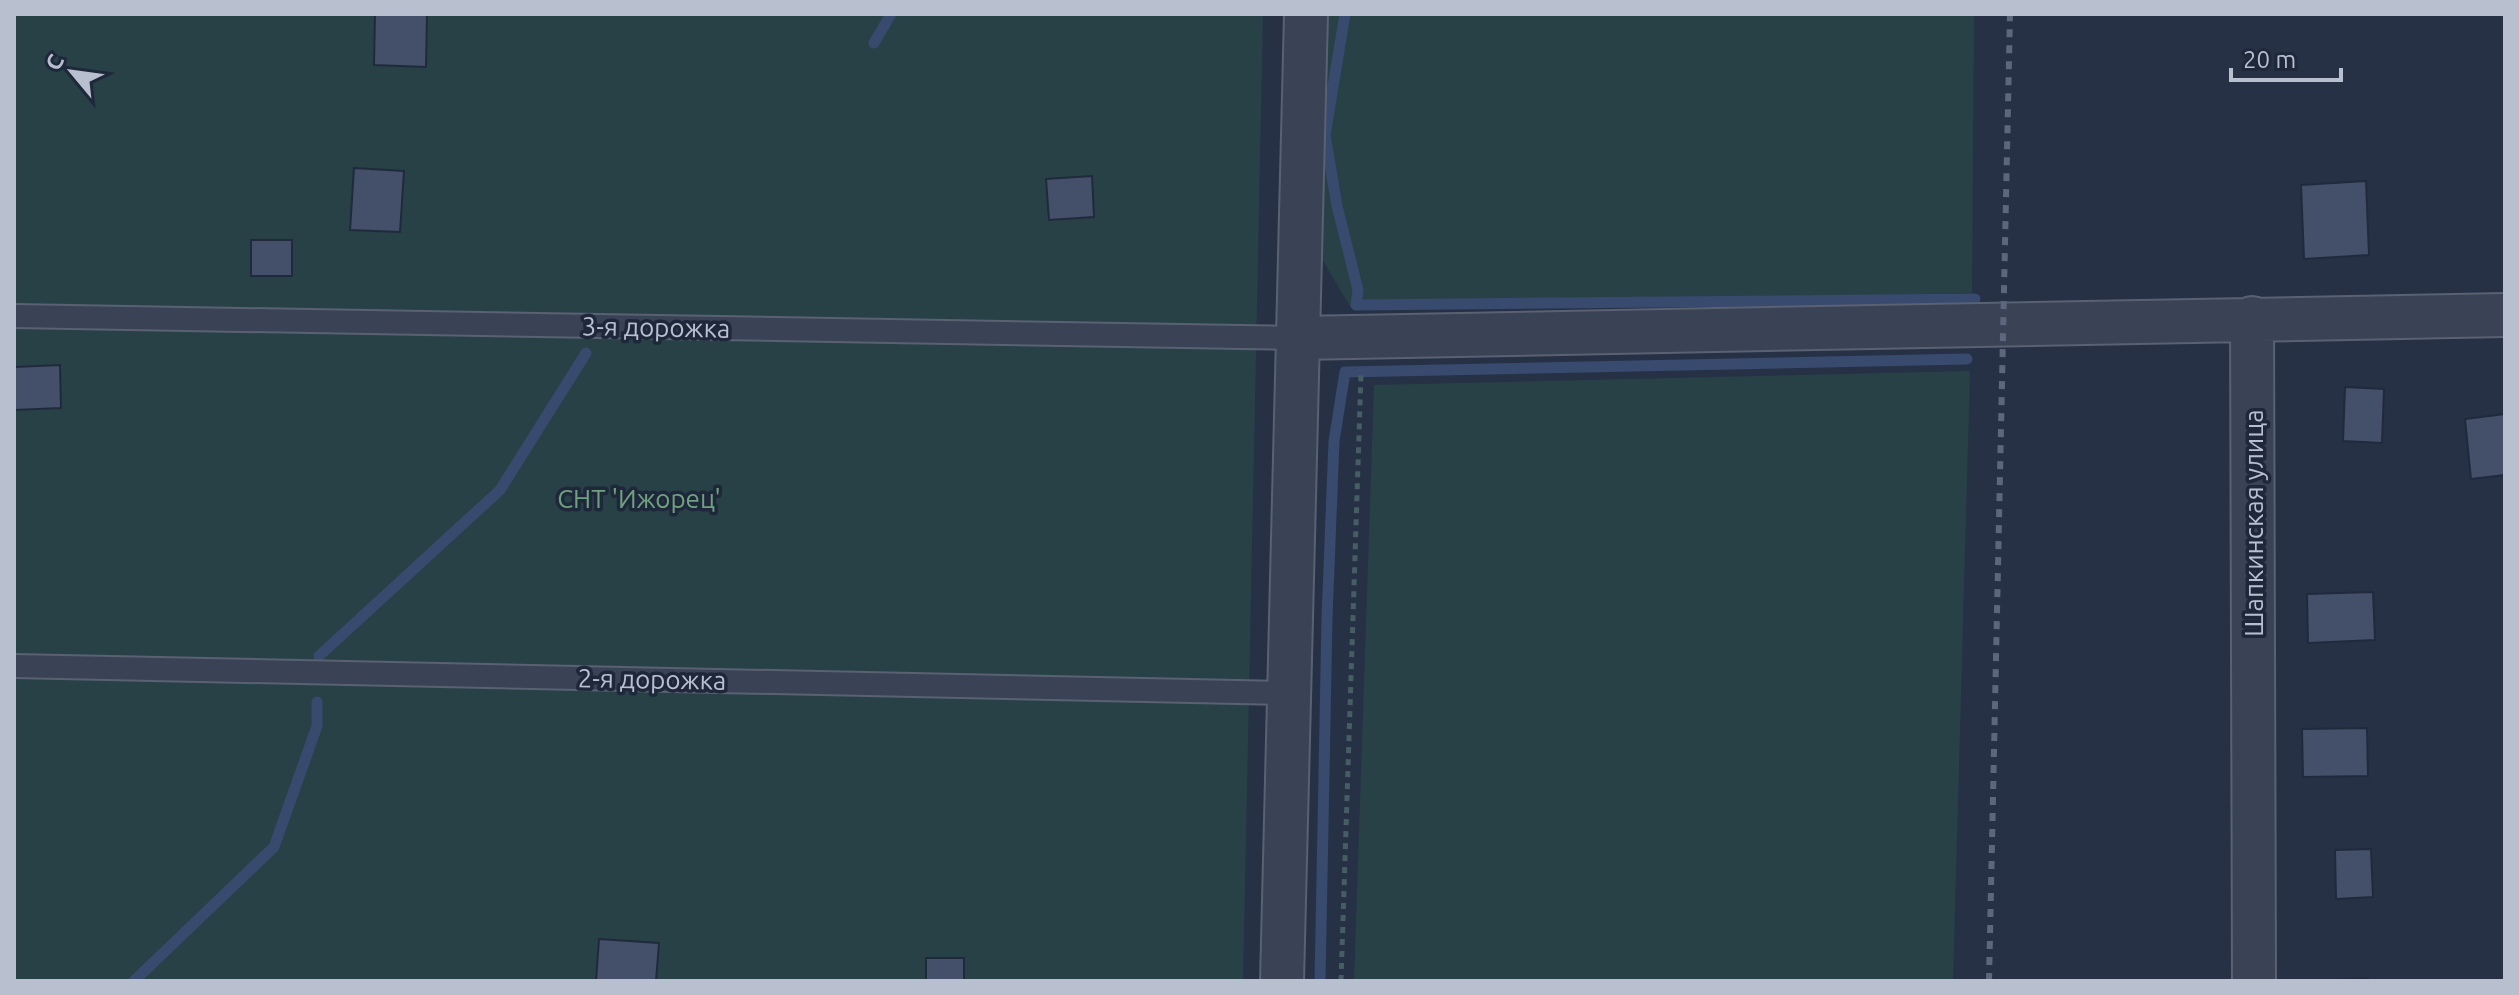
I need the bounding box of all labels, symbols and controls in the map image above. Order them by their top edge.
north arrow [32,32,112,112]
scale bar [2231,32,2341,82]
text: 20 m [2243,46,2296,73]
text: С [40,50,68,74]
street label: 3-я дорожка [581,311,731,343]
street label: Шапкинская улица [2239,409,2268,637]
park label: СНТ 'Ижорец' [557,484,721,513]
street label: 2-я дорожка [577,663,727,695]

